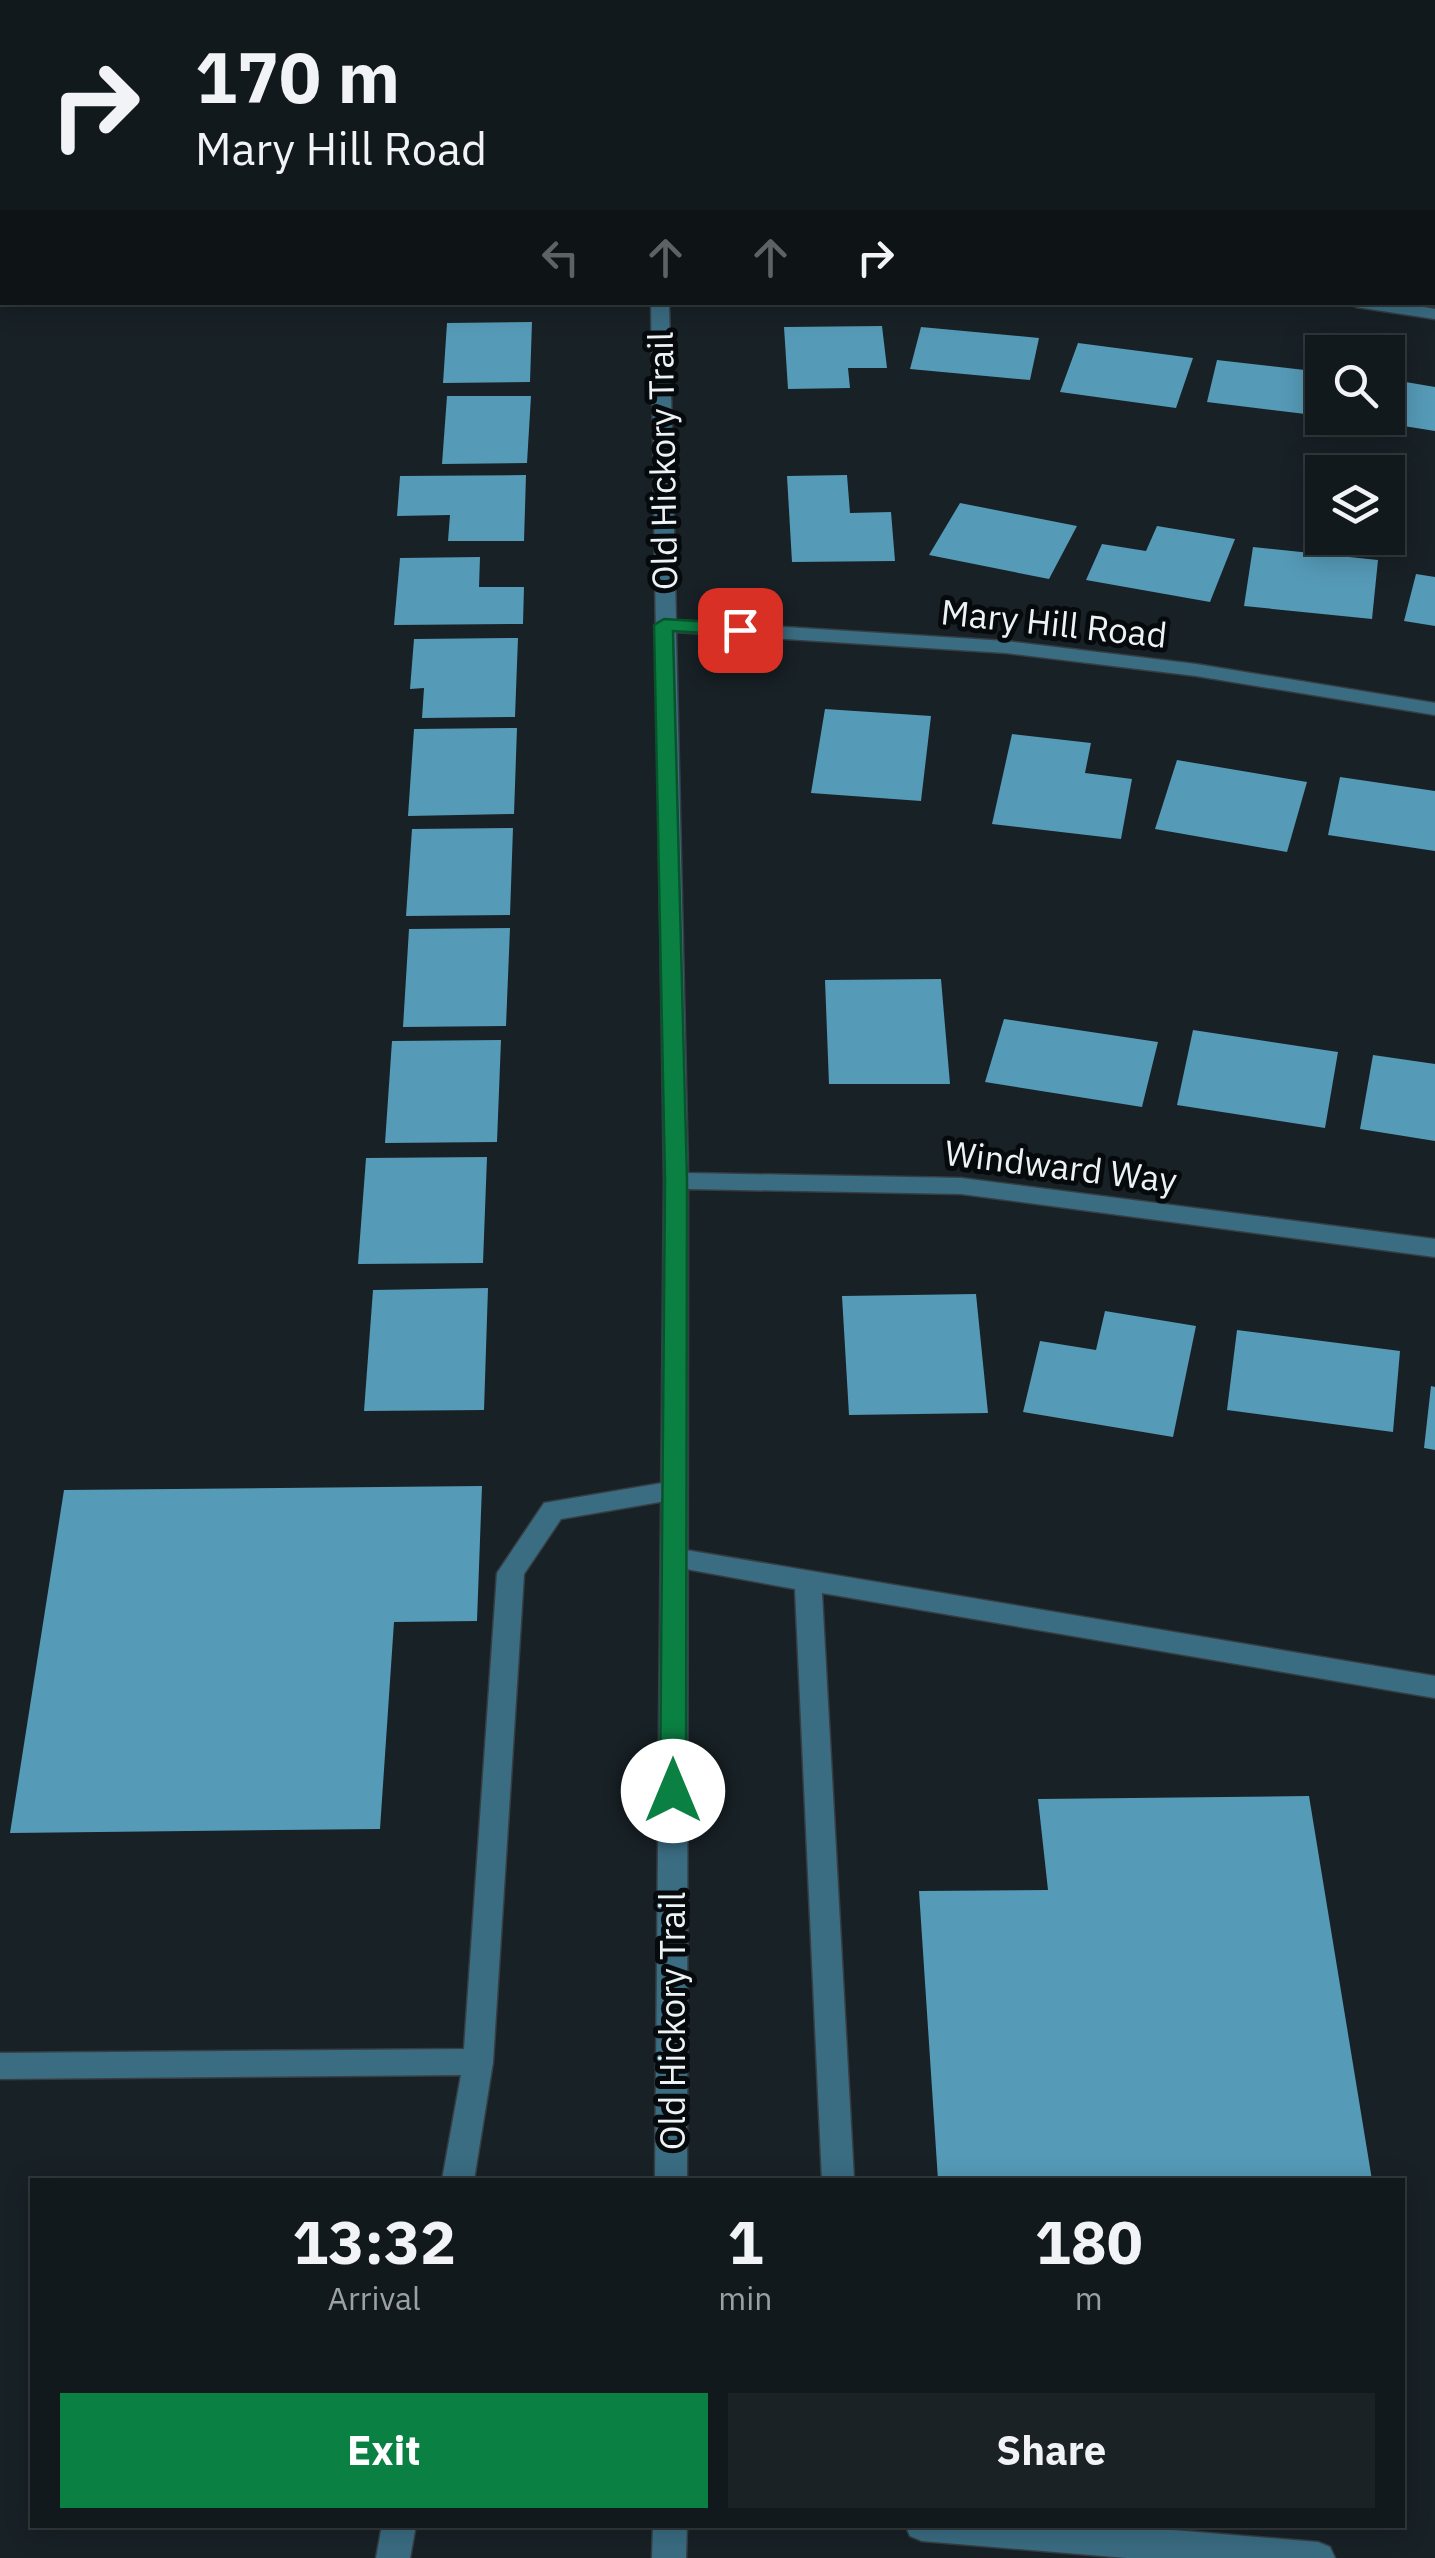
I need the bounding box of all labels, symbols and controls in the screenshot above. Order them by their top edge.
text: 170 m [195,31,400,122]
icon: right [30,40,160,170]
text: Mary Hill Road [195,119,487,177]
icon: left [533,230,588,285]
icon: ahead [638,230,693,285]
icon: ahead [743,230,798,285]
icon: right [848,230,903,285]
street label: Old Hickory Trail [637,331,687,591]
map controls [1305,335,1405,555]
button: search [1305,335,1405,435]
button: layers [1305,455,1405,555]
pin [698,588,783,673]
street label: Mary Hill Road [939,588,1169,658]
icon: arrive [713,603,768,658]
street label: Windward Way [942,1129,1180,1203]
position arrow [621,1739,725,1843]
street label: Old Hickory Trail [649,1892,695,2150]
text: 13:32 [292,2202,456,2281]
text: 1 [727,2202,763,2281]
text: 180 [1035,2202,1143,2281]
text: Arrival [328,2277,421,2319]
text: min [718,2277,772,2319]
text: m [1075,2277,1103,2319]
button: Exit [60,2393,708,2508]
button: Share [728,2393,1375,2508]

